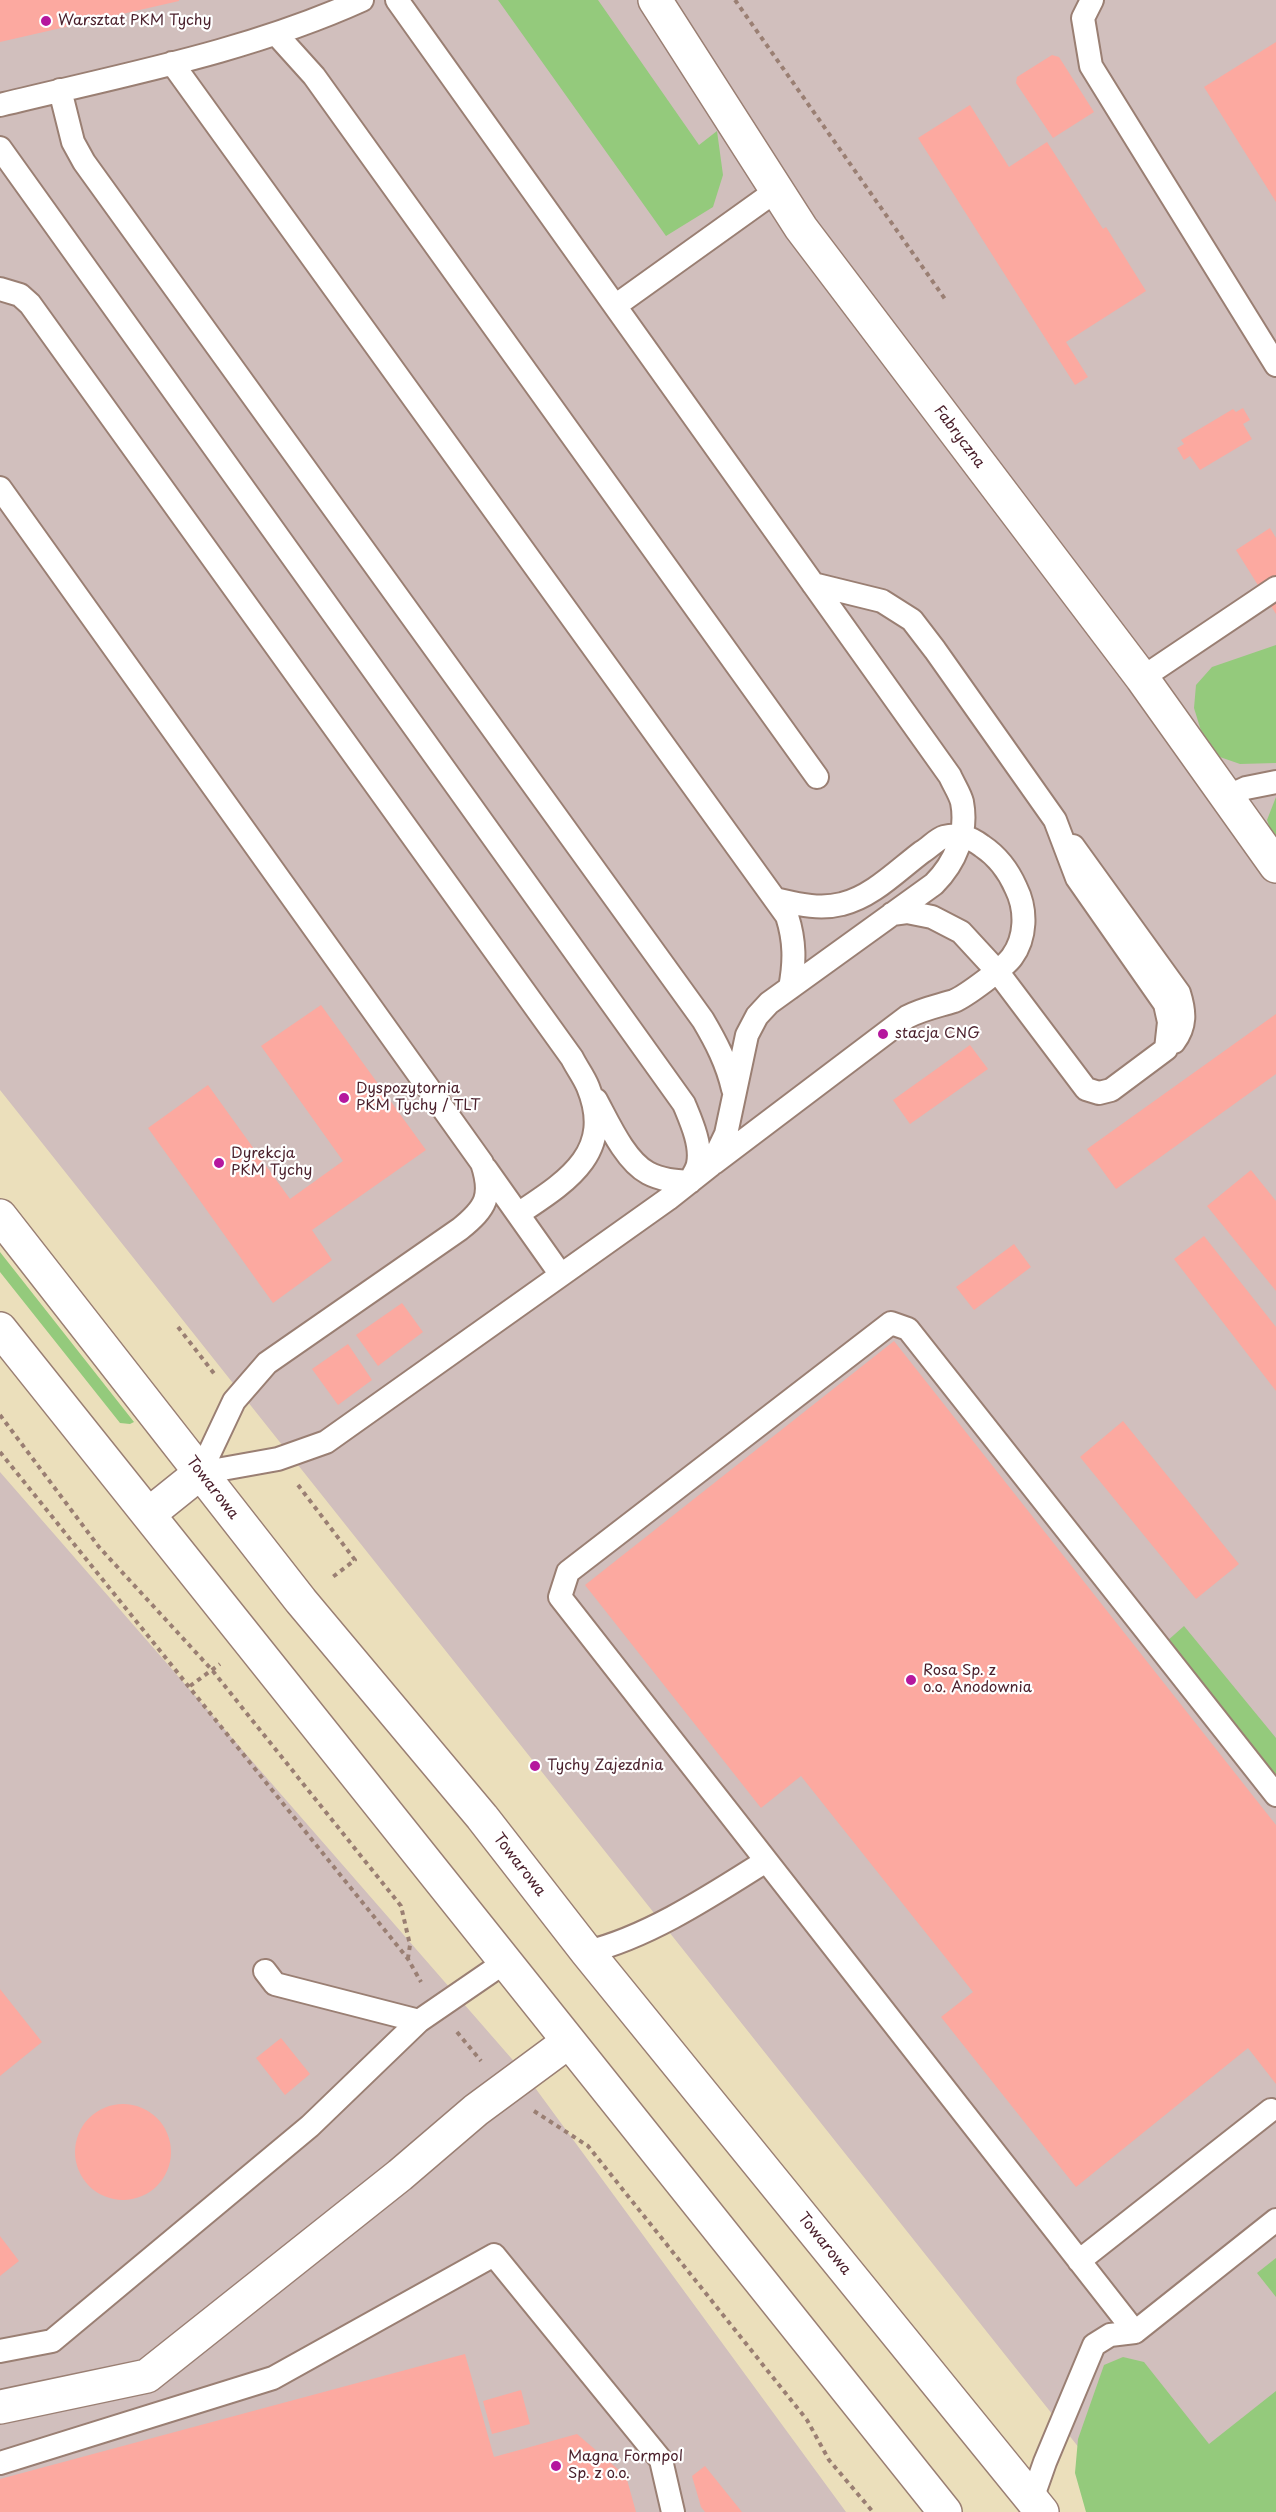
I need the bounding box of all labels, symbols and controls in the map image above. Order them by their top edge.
place label: Warsztat PKM Tychy [58,12,212,30]
marker: Warsztat PKM Tychy [39,14,53,28]
street label: Fabryczna [930,402,988,472]
place label: stacja CNG [895,1025,980,1043]
marker: stacja CNG [876,1027,890,1041]
place label: Dyspozytornia PKM Tychy / TLT [356,1080,480,1115]
marker: Dyspozytornia PKM Tychy / TLT [337,1091,351,1105]
place label: Dyrekcja PKM Tychy [231,1145,312,1180]
marker: Dyrekcja PKM Tychy [212,1156,226,1170]
street label: Towarowa [182,1453,242,1523]
place label: Rosa Sp. z o.o. Anodownia [923,1662,1032,1697]
marker: Rosa Sp. z o.o. Anodownia [904,1673,918,1687]
place label: Tychy Zajezdnia [547,1757,663,1775]
marker: Tychy Zajezdnia [528,1759,542,1773]
street label: Towarowa [489,1830,549,1900]
street label: Towarowa [793,2209,855,2279]
place label: Magna Formpol Sp. z o.o. [568,2448,683,2483]
marker: Magna Formpol Sp. z o.o. [549,2459,563,2473]

